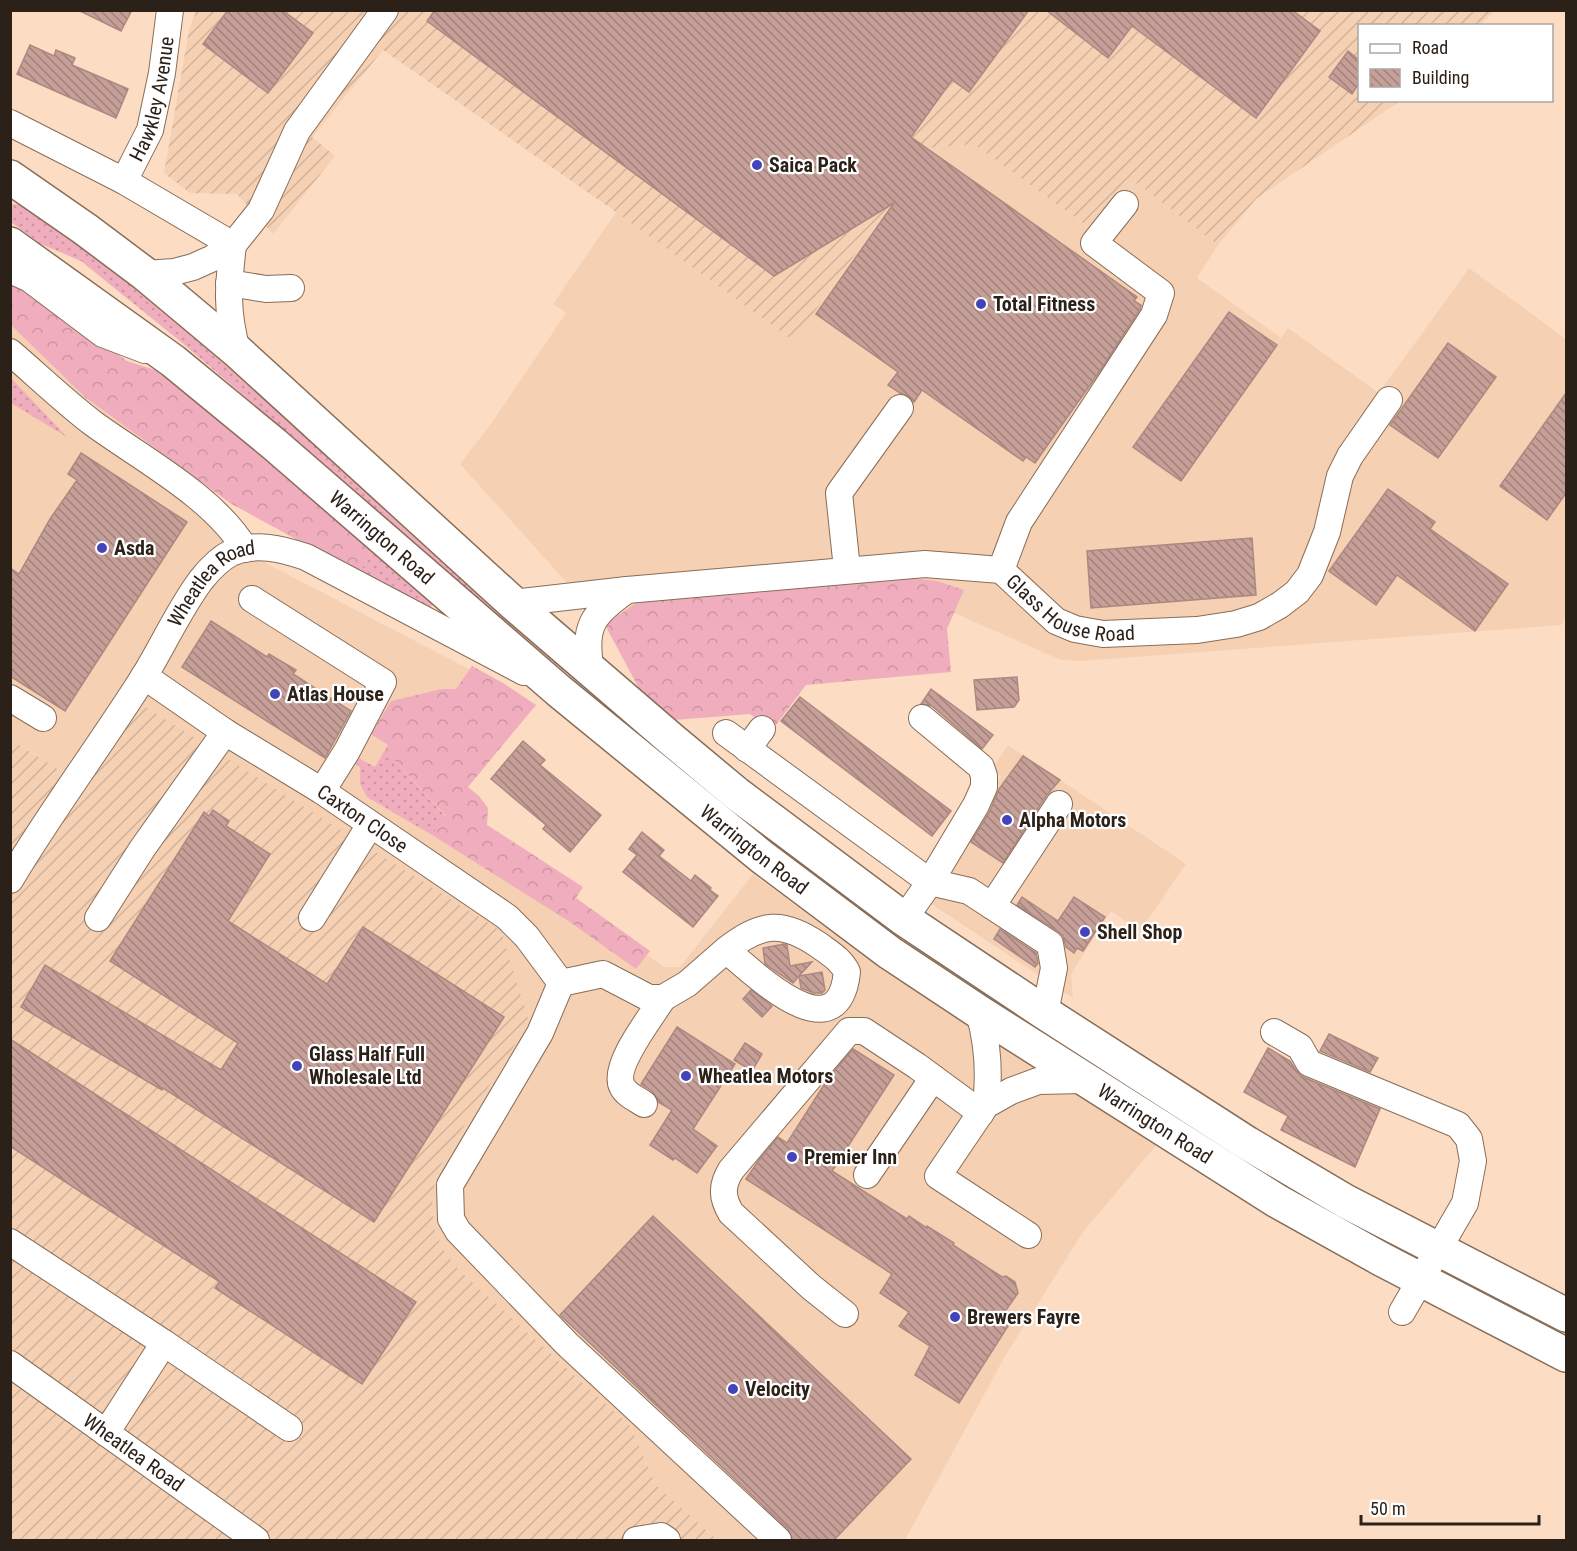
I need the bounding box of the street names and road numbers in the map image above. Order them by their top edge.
street label: Hawkley Avenue [124,35,179,165]
street label: Warrington Road [324,485,439,589]
street label: Wheatlea Road [162,535,256,631]
street label: Glass House Road [1001,569,1135,646]
street label: Caxton Close [313,779,412,858]
street label: Warrington Road [695,799,813,899]
street label: Warrington Road [1093,1078,1217,1169]
street label: Wheatlea Road [79,1408,189,1497]

